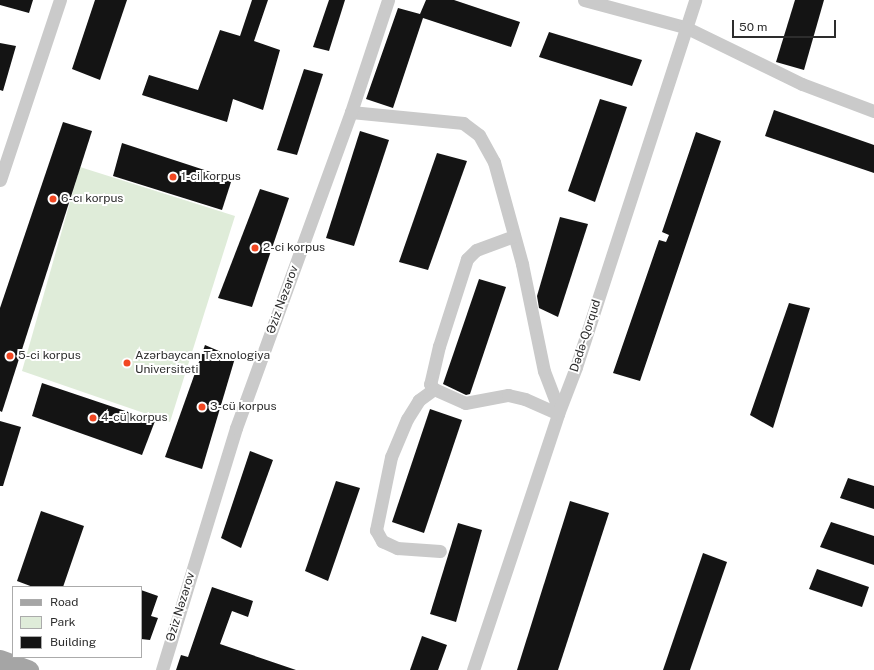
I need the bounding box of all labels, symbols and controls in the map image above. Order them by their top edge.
scale bar [734,12,838,38]
text: 50 m [739,20,767,34]
place label: 1-ci korpus [181,170,241,184]
marker: 1-ci korpus [168,172,178,182]
place label: 6-cı korpus [61,192,123,206]
marker: 6-cı korpus [48,194,58,204]
place label: 2-ci korpus [263,241,325,255]
marker: 2-ci korpus [250,243,260,253]
street label: Əziz Nəzərov [264,264,302,336]
street label: Dədə-Qorqud [568,298,604,374]
place label: 5-ci korpus [18,349,81,363]
place label: Azərbaycan Texnologiya Universiteti [135,349,270,377]
marker: 5-ci korpus [5,351,15,361]
marker: Azərbaycan Texnologiya Universiteti [122,358,132,368]
place label: 3-cü korpus [210,400,277,414]
marker: 3-cü korpus [197,402,207,412]
place label: 4-cü korpus [101,411,168,425]
marker: 4-cü korpus [88,413,98,423]
street label: Əziz Nəzərov [164,571,198,643]
legend [12,586,142,658]
text: Road [50,595,78,609]
text: Park [50,615,76,629]
text: Building [50,635,96,649]

